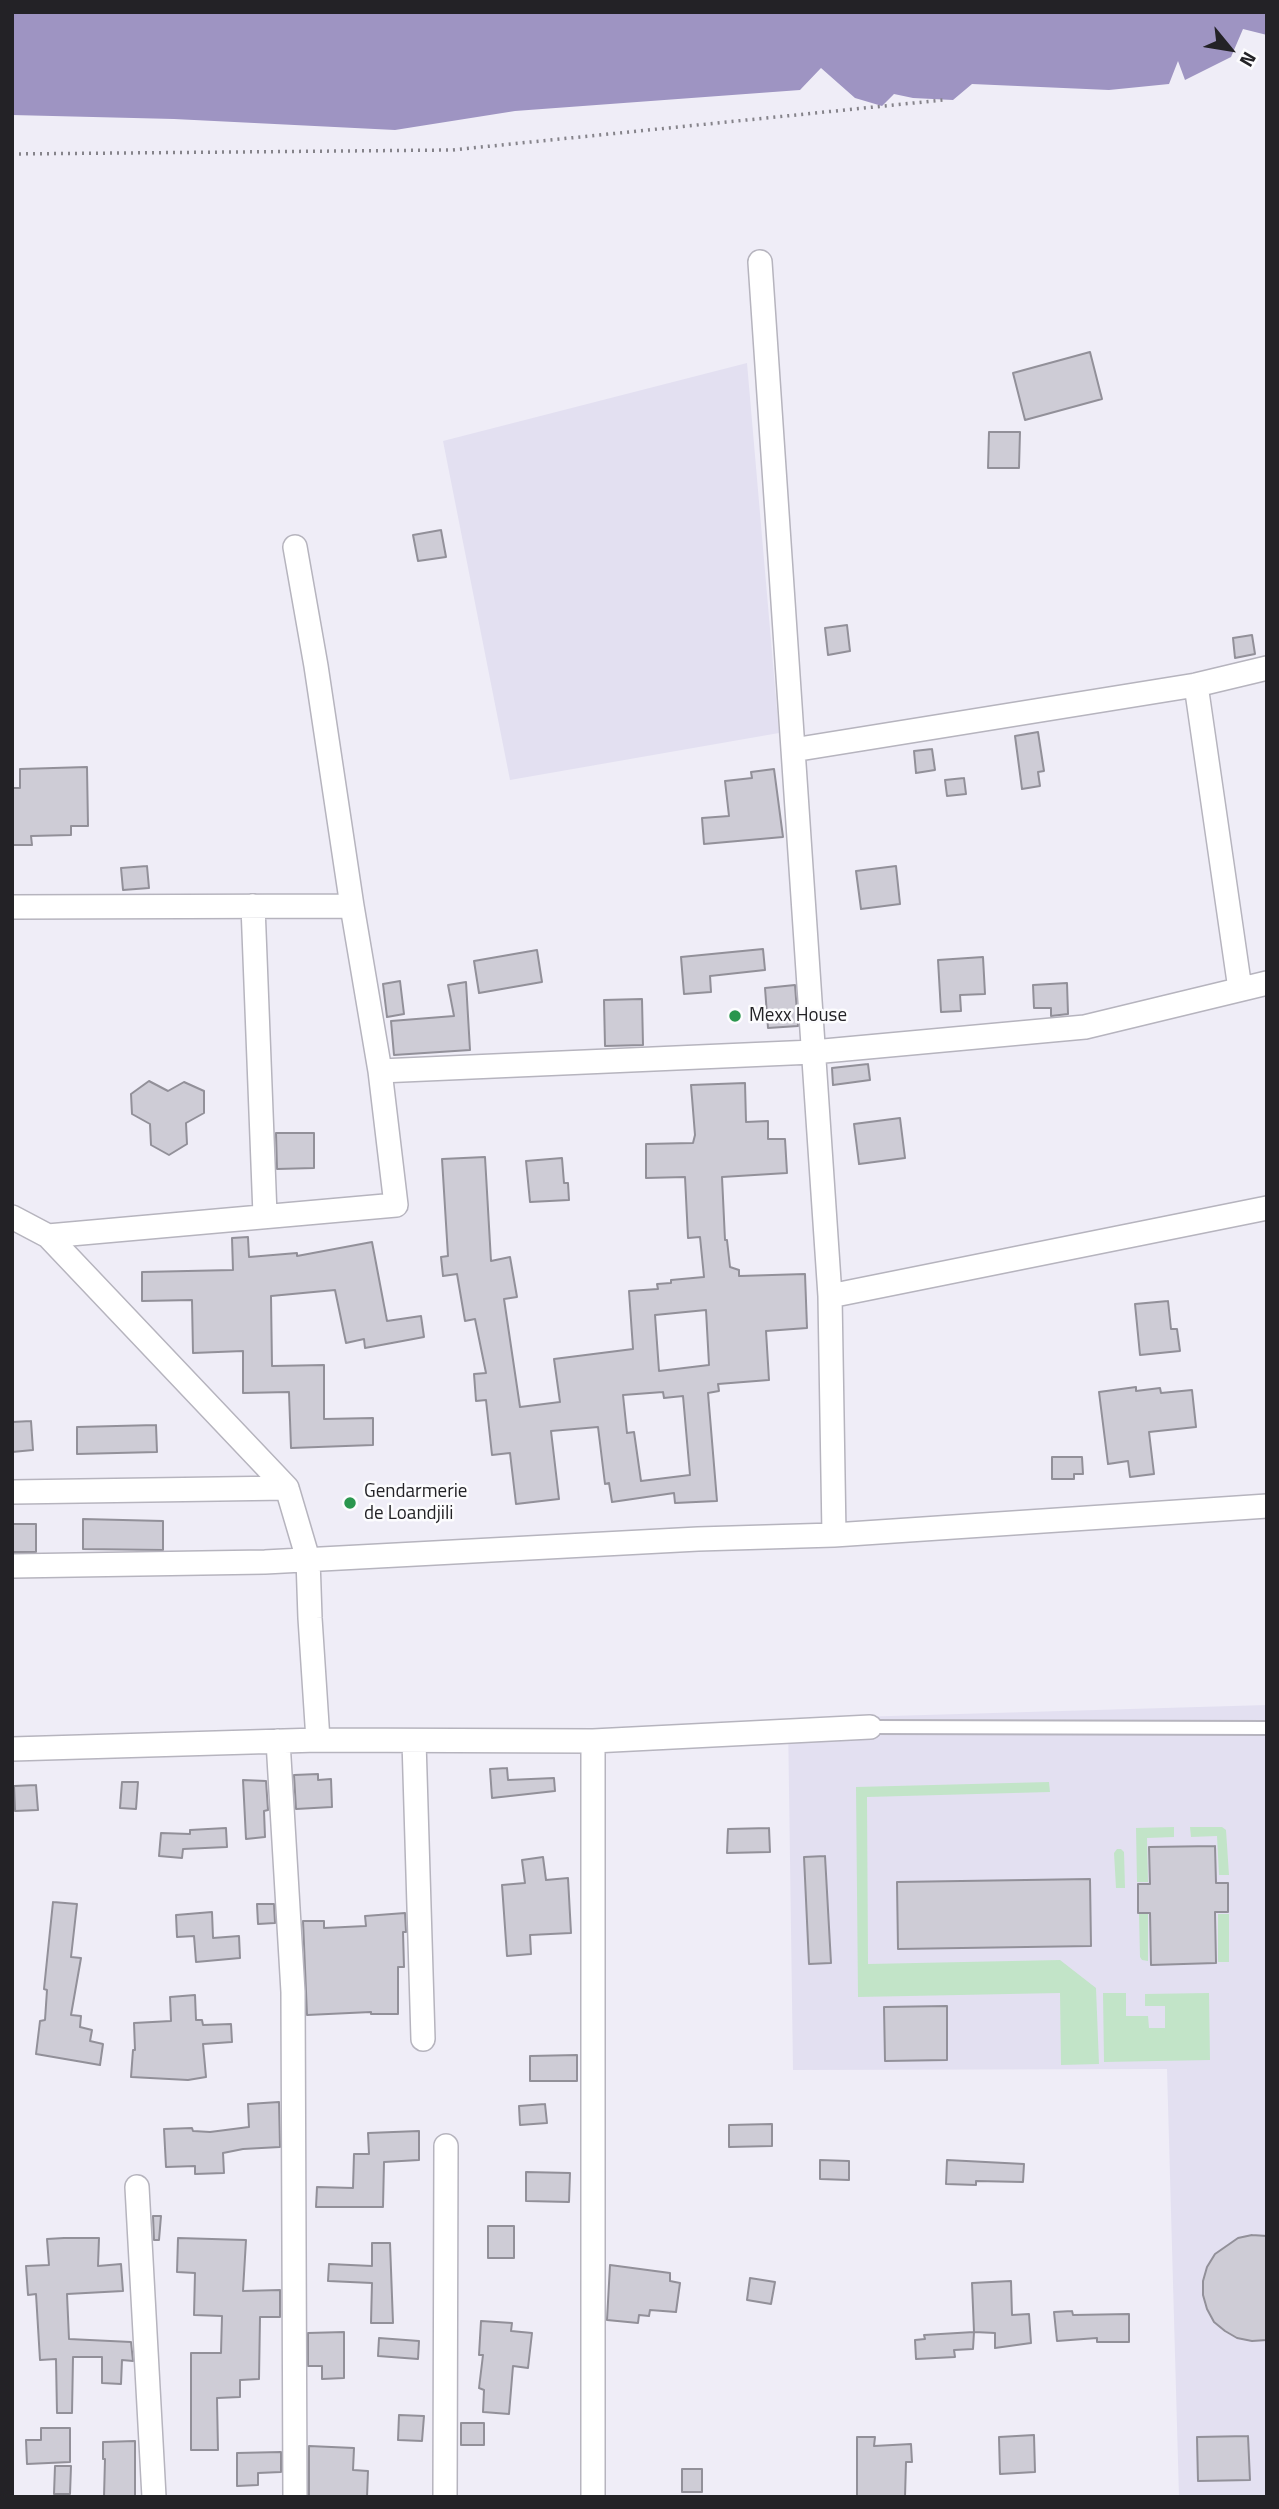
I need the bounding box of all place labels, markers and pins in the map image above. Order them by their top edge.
place label: Mexx House [749,1005,847,1027]
marker: Mexx House [727,1008,743,1024]
place label: Gendarmerie de Loandjili [364,1481,467,1525]
marker: Gendarmerie de Loandjili [342,1495,358,1511]

